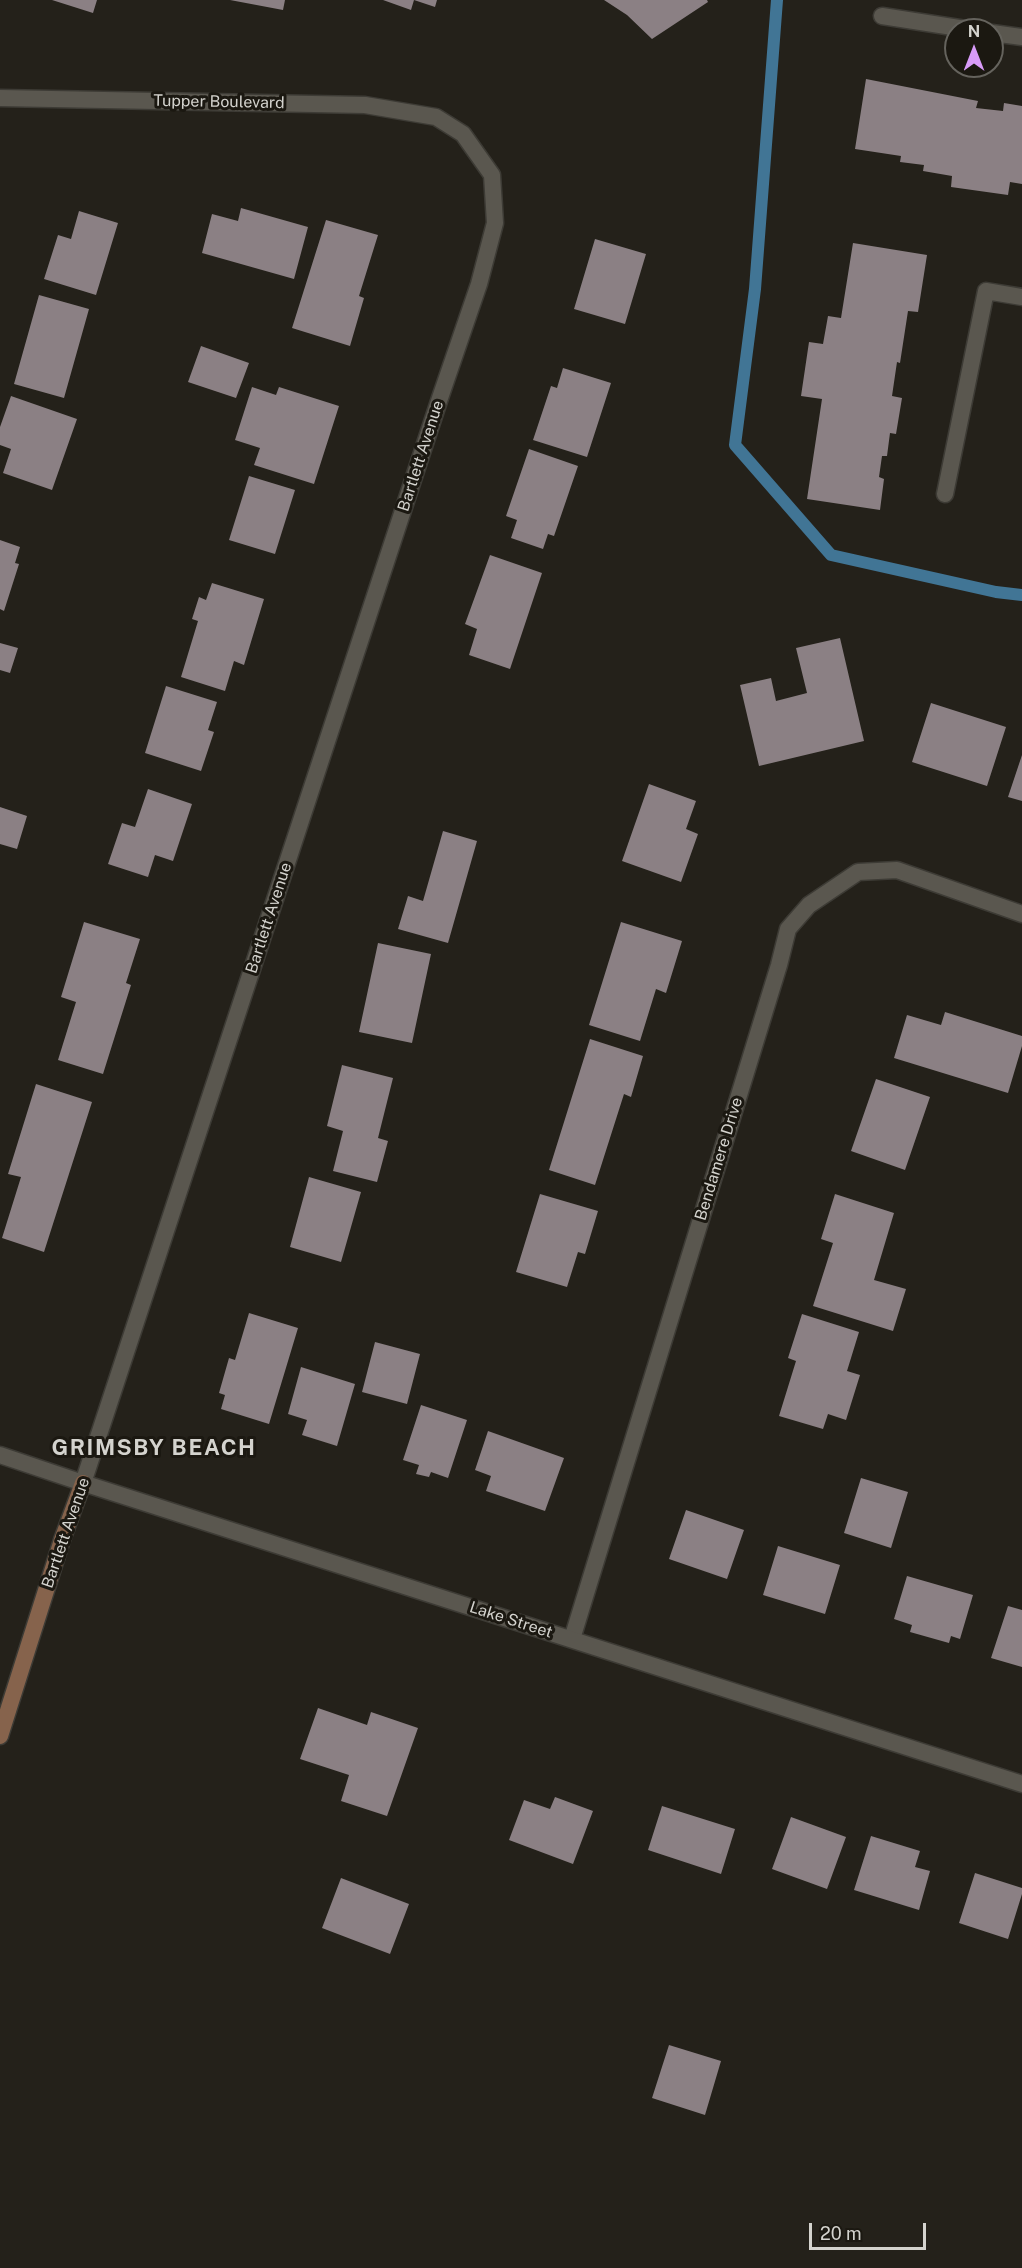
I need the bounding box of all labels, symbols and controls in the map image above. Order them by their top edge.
north arrow [944,18,1004,78]
text: N [968,22,980,41]
street label: Tupper Boulevard [153,91,285,113]
street label: Bartlett Avenue [394,398,448,514]
street label: Bartlett Avenue [242,860,296,976]
street label: Bendamere Drive [691,1095,747,1223]
district label: GRIMSBY BEACH [52,1435,256,1461]
street label: Bartlett Avenue [38,1475,94,1591]
street label: Lake Street [467,1598,555,1642]
scale bar [812,2211,929,2249]
text: 20 m [820,2223,862,2244]

